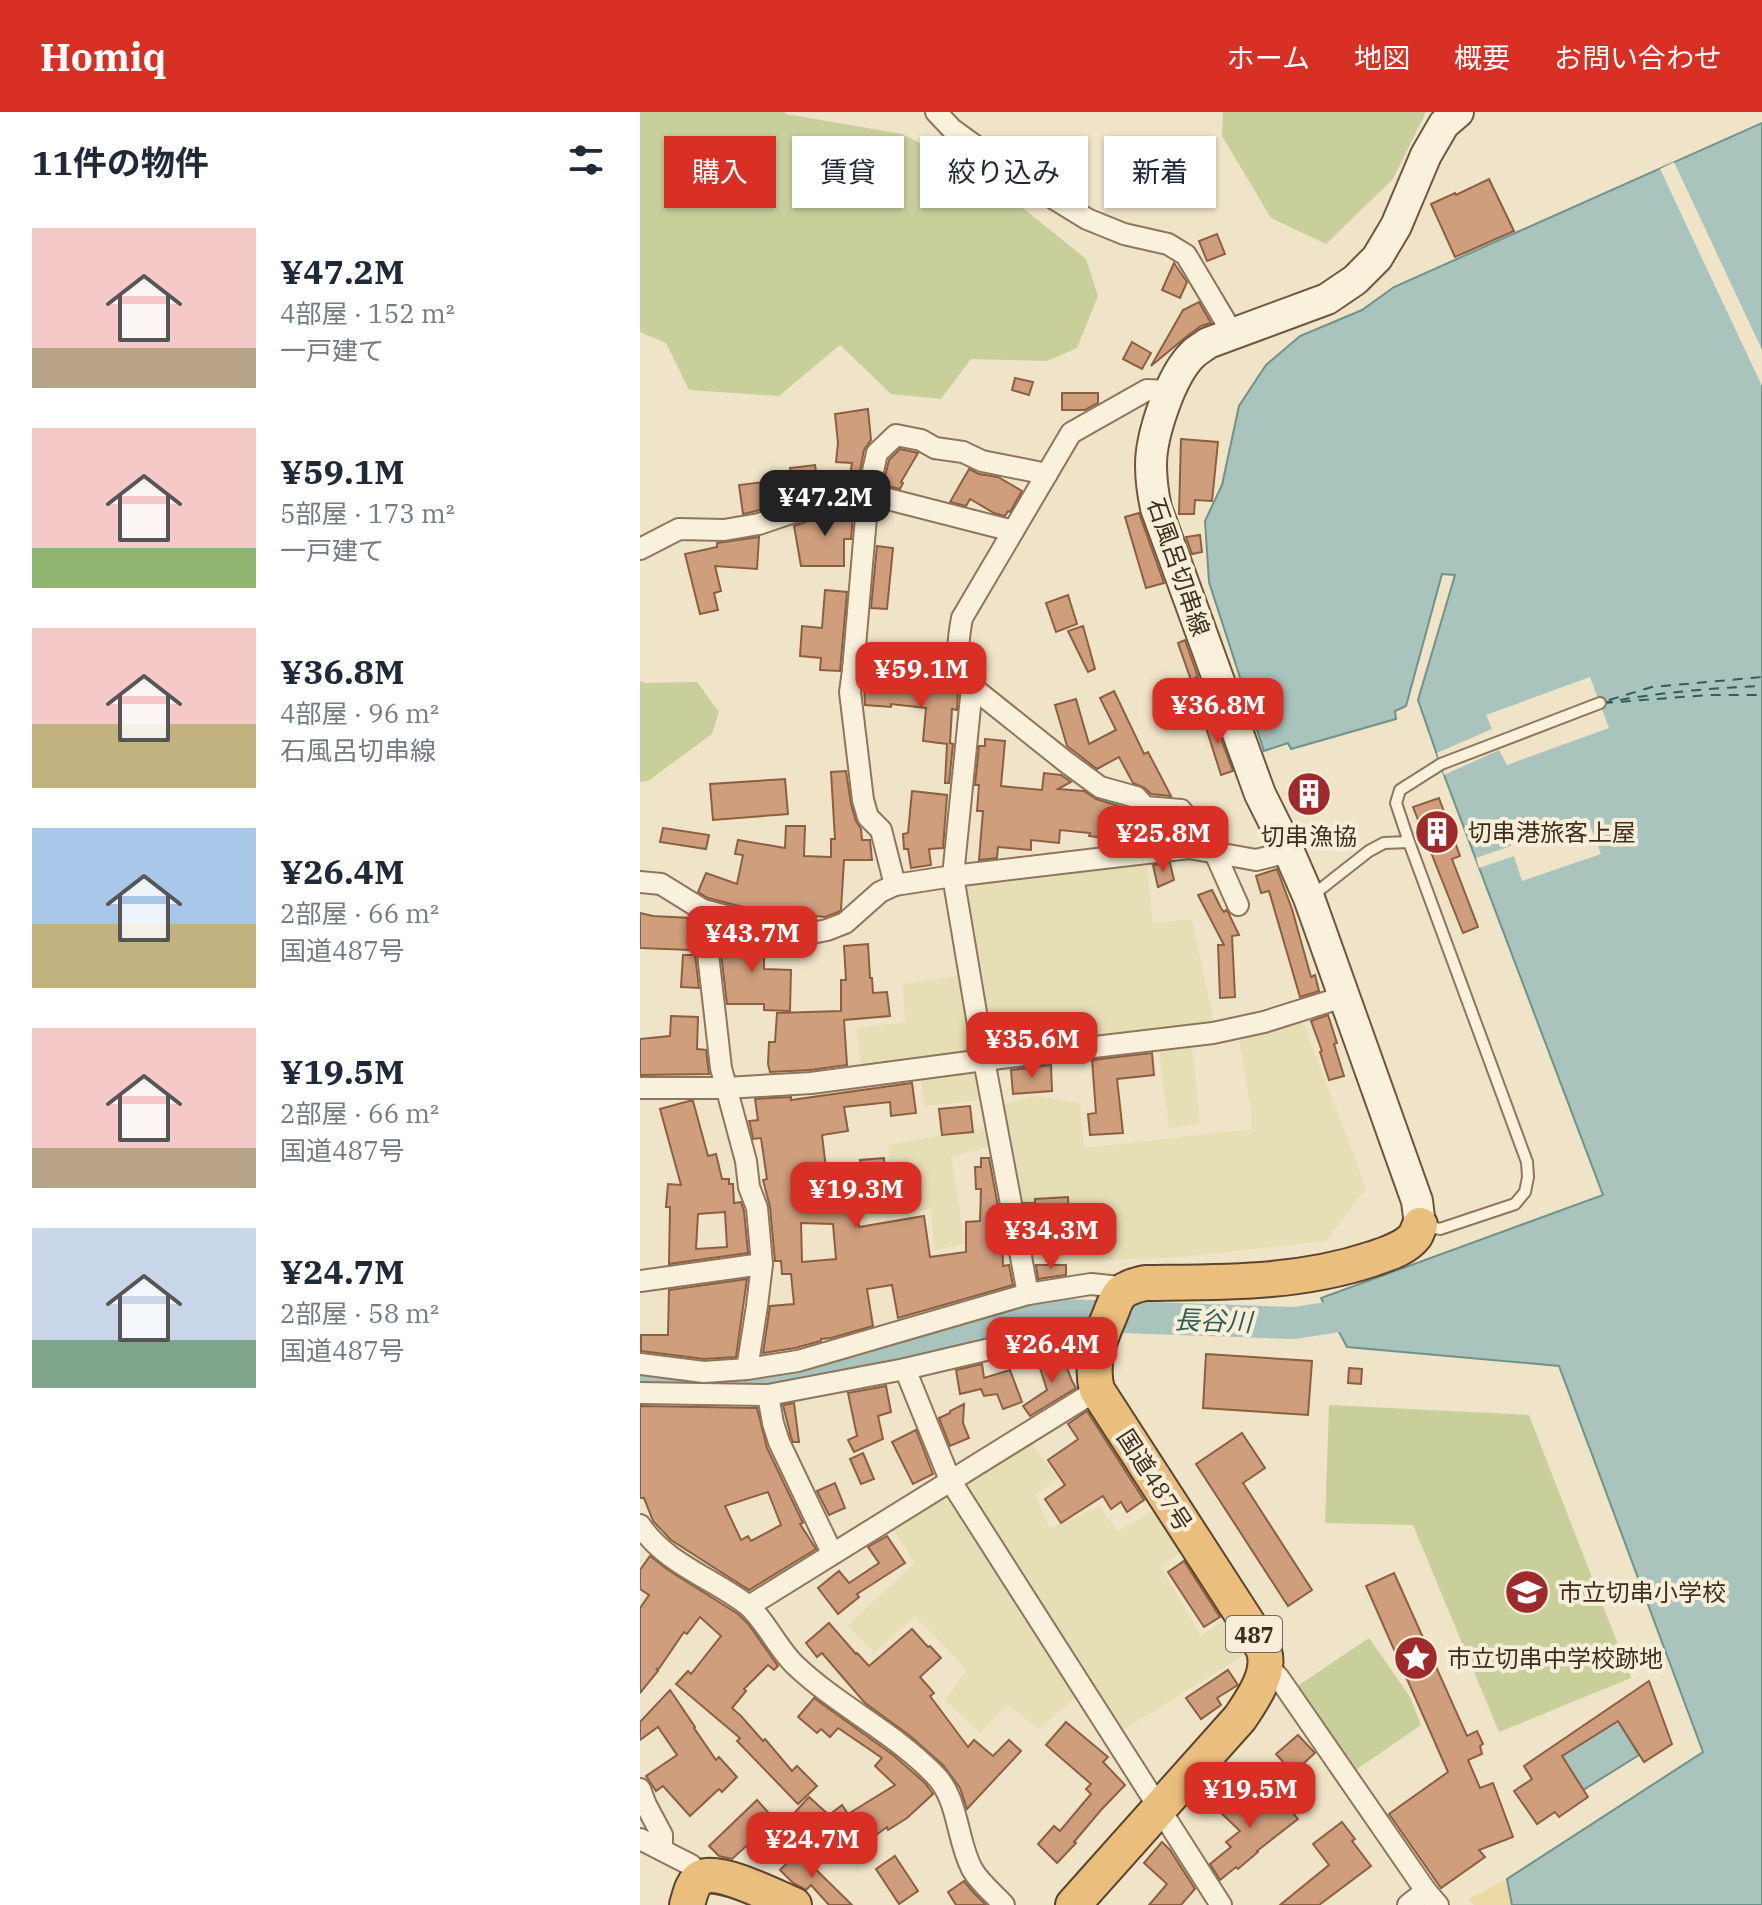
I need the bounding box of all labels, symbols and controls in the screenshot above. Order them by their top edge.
text: Homiq [40,32,166,81]
text: ホーム [1227,39,1310,76]
text: 地図 [1354,39,1410,76]
text: 概要 [1454,39,1510,76]
text: お問い合わせ [1554,39,1722,76]
chip: 購入 [664,136,776,208]
chip: 賃貸 [792,136,904,208]
chip: 絞り込み [920,136,1088,208]
chip: 新着 [1104,136,1216,208]
icon: filters [564,138,608,182]
text: 11件の物件 [32,140,209,184]
text: ¥47.2M [280,249,404,293]
icon: home [96,260,192,356]
text: 4部屋 · 152 m² [280,296,455,330]
text: 一戸建て [280,333,384,367]
text: ¥59.1M [280,449,404,493]
icon: home [96,460,192,556]
pin: ¥47.2M [760,470,890,538]
text: ¥47.2M [777,479,873,513]
street label: 石風呂切串線 [1140,494,1218,640]
text: 5部屋 · 173 m² [280,496,455,530]
text: 一戸建て [280,533,384,567]
pin: ¥59.1M [856,642,986,710]
text: ¥36.8M [280,649,404,693]
text: ¥59.1M [873,651,969,685]
icon: home [96,660,192,756]
pin: ¥36.8M [1153,678,1283,746]
text: ¥36.8M [1170,687,1266,721]
text: 4部屋 · 96 m² [280,696,439,730]
text: 石風呂切串線 [280,733,436,767]
building icon: 切串漁協 [1285,770,1333,818]
pin: ¥25.8M [1098,806,1228,874]
building icon: 切串港旅客上屋 [1413,808,1461,856]
text: ¥25.8M [1115,815,1211,849]
place label: 切串港旅客上屋 [1468,816,1636,848]
place label: 切串漁協 [1261,820,1357,852]
text: ¥26.4M [280,849,404,893]
icon: home [96,860,192,956]
text: 2部屋 · 66 m² [280,896,439,930]
pin: ¥43.7M [687,906,817,974]
text: ¥43.7M [704,915,800,949]
text: 国道487号 [280,933,405,967]
pin: ¥35.6M [967,1012,1097,1080]
text: ¥35.6M [984,1021,1080,1055]
text: ¥19.5M [280,1049,404,1093]
icon: home [96,1060,192,1156]
text: 2部屋 · 66 m² [280,1096,439,1130]
text: 国道487号 [280,1133,405,1167]
pin: ¥19.3M [791,1162,921,1230]
text: ¥19.3M [808,1171,904,1205]
pin: ¥34.3M [986,1203,1116,1271]
text: ¥34.3M [1003,1212,1099,1246]
text: ¥24.7M [280,1249,404,1293]
icon: home [96,1260,192,1356]
text: 2部屋 · 58 m² [280,1296,439,1330]
water label: 長谷川 [1173,1302,1256,1338]
pin: ¥26.4M [987,1317,1117,1385]
text: ¥26.4M [1004,1326,1100,1360]
text: 国道487号 [280,1333,405,1367]
street label: 国道487号 [1110,1423,1200,1537]
school or university icon: 市立切串小学校 [1503,1568,1551,1616]
place label: 市立切串小学校 [1558,1576,1726,1608]
road number: 487 [1226,1616,1282,1652]
place icon: 市立切串中学校跡地 [1392,1634,1440,1682]
place label: 市立切串中学校跡地 [1447,1642,1663,1674]
pin: ¥19.5M [1185,1762,1315,1830]
text: ¥19.5M [1202,1771,1298,1805]
pin: ¥24.7M [747,1812,877,1880]
text: ¥24.7M [764,1821,860,1855]

